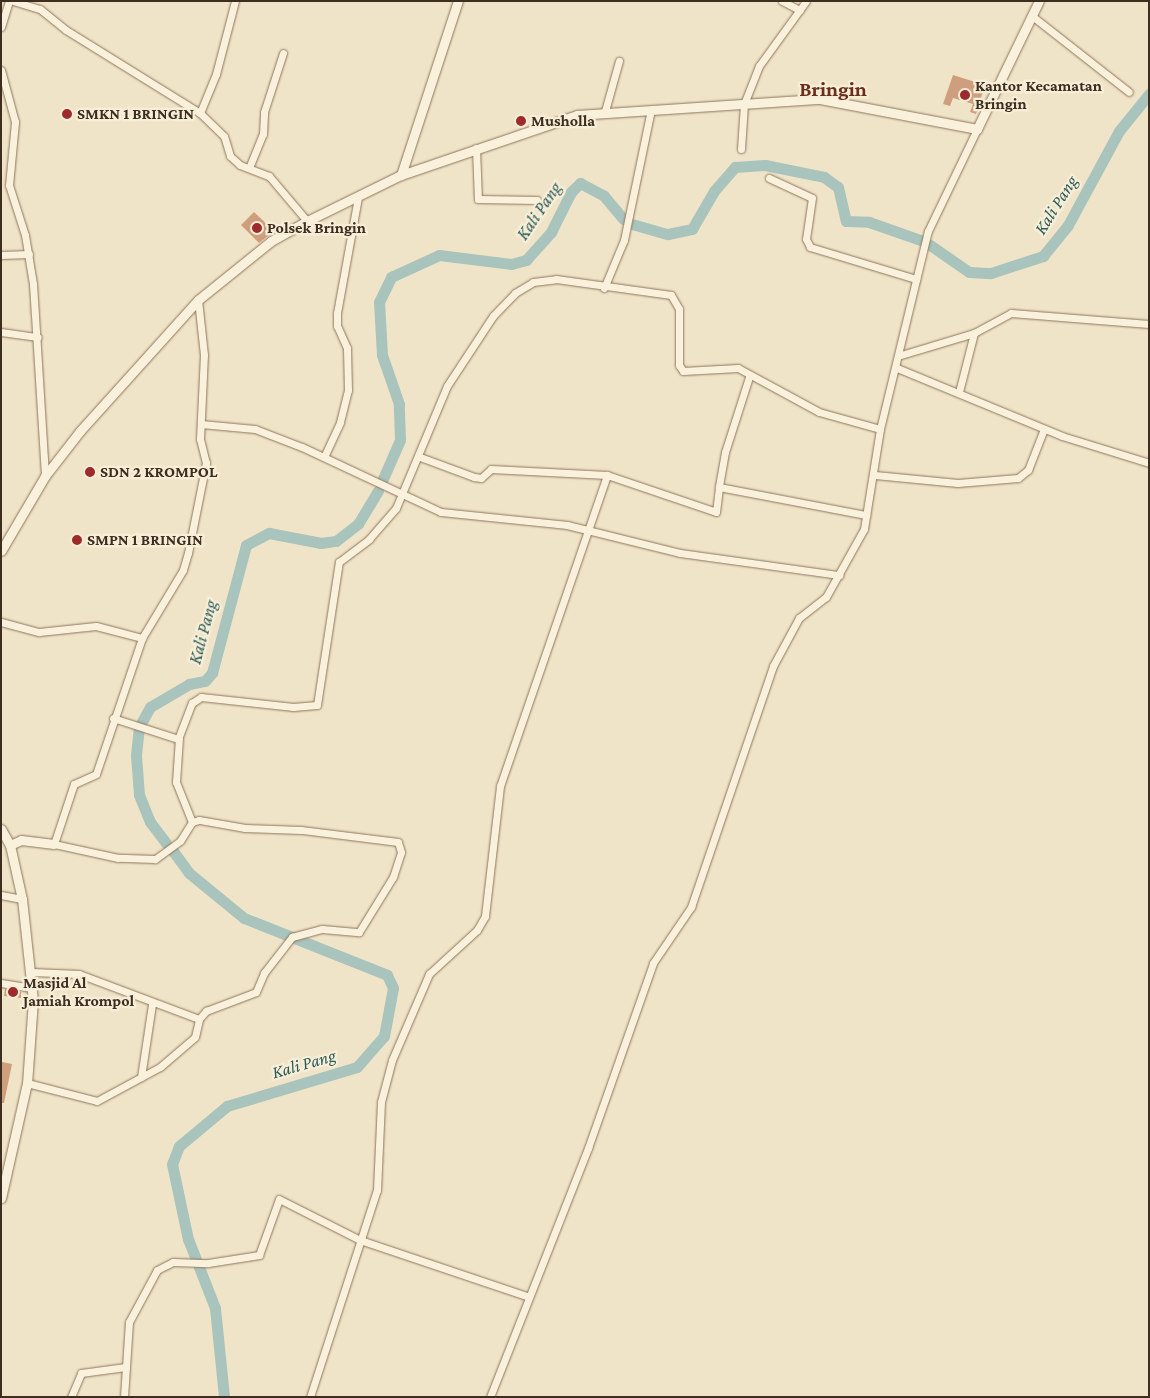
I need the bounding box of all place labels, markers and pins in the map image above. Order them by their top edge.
place label: Kantor Kecamatan Bringin [975,76,1102,114]
marker: Kantor Kecamatan Bringin [959,89,971,101]
place label: SMKN 1 BRINGIN [77,104,194,124]
marker: SMKN 1 BRINGIN [61,108,73,120]
place label: Musholla [531,111,595,131]
marker: Musholla [515,115,527,127]
place label: Polsek Bringin [267,218,366,238]
marker: Polsek Bringin [251,222,263,234]
place label: SDN 2 KROMPOL [100,462,218,482]
marker: SDN 2 KROMPOL [84,466,96,478]
place label: SMPN 1 BRINGIN [87,530,203,550]
marker: SMPN 1 BRINGIN [71,534,83,546]
place label: Masjid Al Jamiah Krompol [23,973,134,1011]
marker: Masjid Al Jamiah Krompol [7,986,19,998]

